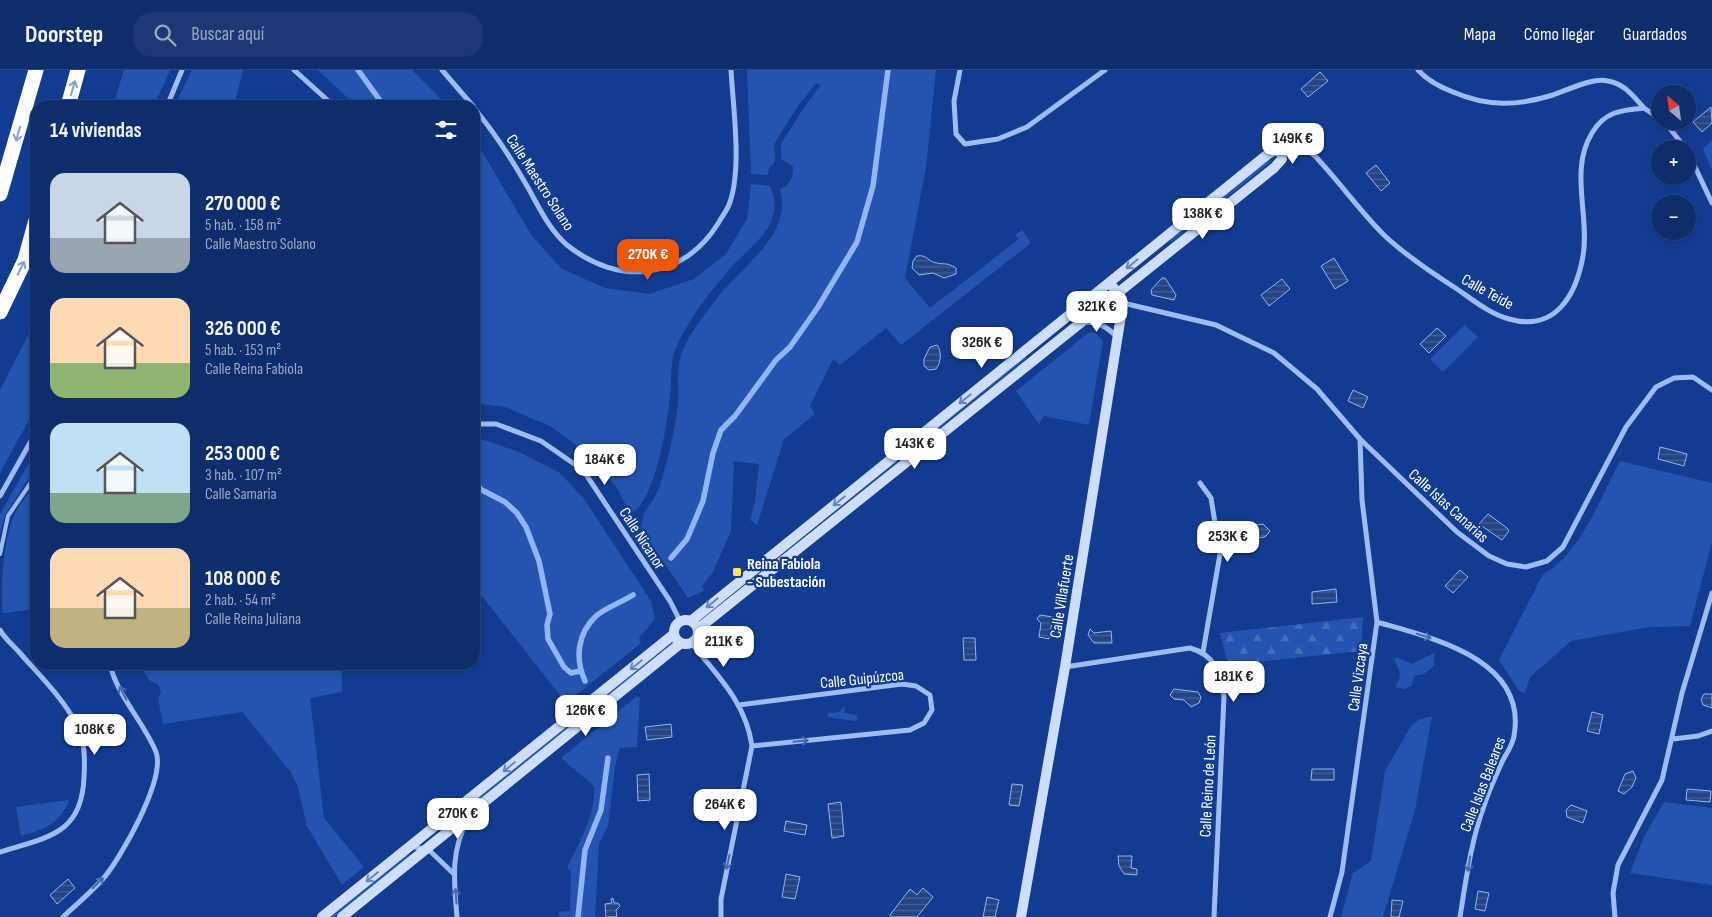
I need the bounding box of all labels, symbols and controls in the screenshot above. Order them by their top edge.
search box [133,12,483,57]
text: Doorstep [25,20,103,49]
icon: search [151,21,179,49]
text: Buscar aquí [191,23,264,46]
text: Mapa [1464,24,1496,45]
text: Cómo llegar [1524,24,1595,45]
text: Guardados [1623,24,1687,45]
one-way arrow [69,81,79,97]
north arrow [1651,85,1696,130]
map controls [1651,85,1696,240]
icon: filters [432,116,460,144]
text: 14 viviendas [50,118,142,143]
pin: 149K € [1252,122,1334,165]
one-way arrow [13,125,23,141]
text: 149K € [1273,129,1313,148]
street label: Calle Maestro Solano [502,131,578,235]
button: + [1651,140,1696,185]
text: 270 000 € [205,191,281,216]
icon: home [90,193,150,253]
button: − [1651,195,1696,240]
pin: 138K € [1162,198,1244,240]
text: 138K € [1183,204,1223,223]
text: 5 hab. · 158 m² [205,216,282,235]
text: Calle Maestro Solano [205,235,316,254]
pin: 270K € [607,238,689,281]
text: 270K € [628,245,668,264]
one-way arrow [1126,258,1139,269]
one-way arrow [17,261,26,276]
street label: Calle Teide [1458,270,1517,314]
pin: 321K € [1056,290,1138,333]
text: 321K € [1077,297,1117,316]
text: 326 000 € [205,316,281,341]
icon: home [90,318,150,378]
pin: 326K € [941,326,1023,369]
text: 326K € [962,333,1002,352]
text: 5 hab. · 153 m² [205,341,281,360]
text: Calle Reina Fabiola [205,360,303,379]
one-way arrow [959,393,972,404]
pin: 143K € [874,428,956,470]
text: 143K € [895,434,935,453]
text: 253 000 € [205,441,280,466]
icon: home [90,443,150,503]
pin: 184K € [564,444,646,486]
text: 184K € [585,450,625,469]
street label: Calle Islas Canarias [1404,465,1492,547]
text: 3 hab. · 107 m² [205,466,282,485]
text: Calle Samaria [205,485,277,504]
one-way arrow [832,496,845,507]
street label: Calle Nicanor [615,504,669,574]
pin: 253K € [1187,520,1269,563]
text: 253K € [1208,527,1248,546]
street label: Calle Villafuerte [1046,553,1078,639]
place label: Reina Fabiola - Subestación [747,555,826,592]
text: 108 000 € [205,566,280,591]
marker: Reina Fabiola - Subestación [731,566,743,578]
icon: home [90,568,150,628]
text: 2 hab. · 54 m² [205,591,276,610]
one-way arrow [706,598,719,609]
text: Calle Reina Juliana [205,610,301,629]
pin: 211K € [683,626,765,668]
text: 211K € [705,632,743,651]
one-way arrow [1416,632,1431,641]
street label: Calle Vizcaya [1344,642,1373,713]
one-way arrow [630,659,643,670]
pin: 181K € [1193,660,1275,703]
street label: Calle Guipúzcoa [819,666,905,693]
text: 181K € [1215,667,1253,686]
one-way arrow [118,685,128,700]
pin: 126K € [545,694,627,737]
text: 126K € [566,701,606,720]
pin: 108K € [54,714,136,756]
text: 108K € [75,720,115,739]
street label: Calle Reino de León [1196,734,1221,838]
street label: Calle Islas Baleares [1457,734,1510,835]
one-way arrow [793,736,809,746]
one-way arrow [503,761,516,772]
pin: 264K € [684,788,766,831]
text: 264K € [705,795,745,814]
pin: 270K € [417,798,499,840]
text: 270K € [438,804,478,823]
one-way arrow [723,854,733,870]
one-way arrow [1463,856,1473,872]
one-way arrow [366,871,379,882]
one-way arrow [92,877,104,890]
one-way arrow [451,888,460,904]

